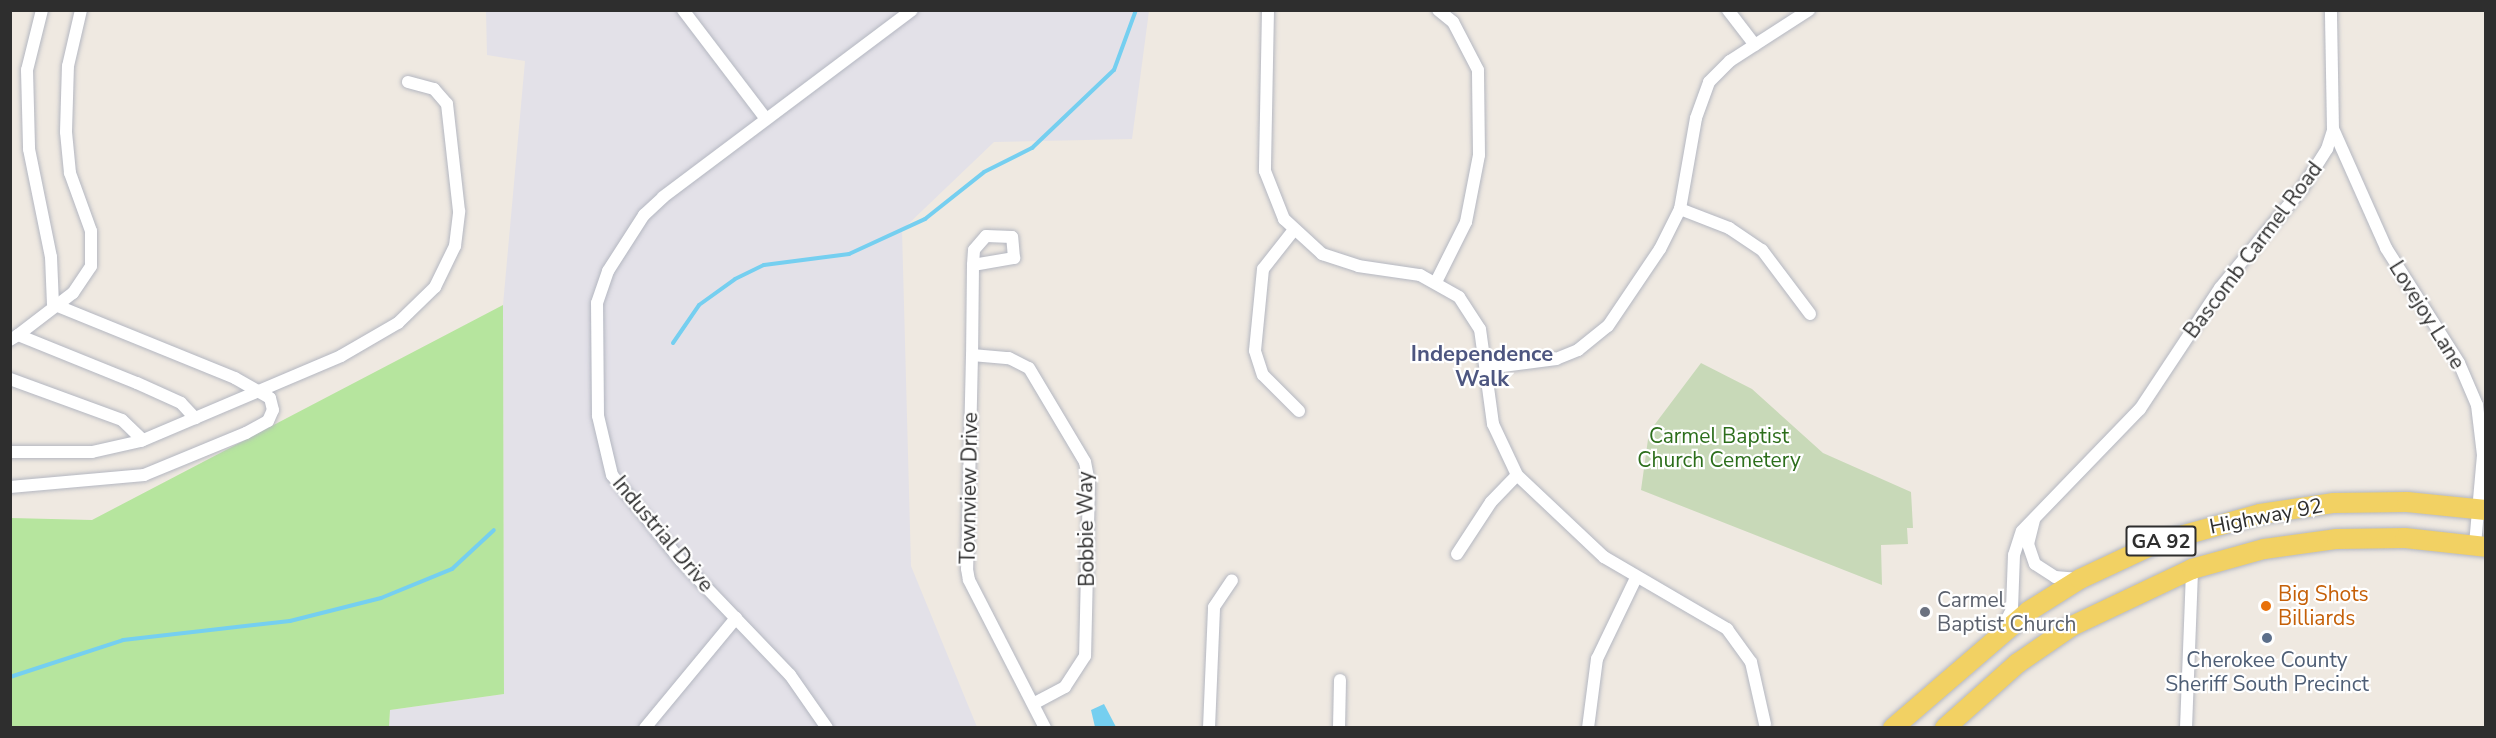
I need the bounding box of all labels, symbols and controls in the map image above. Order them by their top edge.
street label: Bascomb Carmel Road [2178,157,2328,343]
street label: Lovejoy Lane [2384,256,2470,374]
district label: Independence Walk [1411,341,1553,392]
street label: Townview Drive [955,412,983,564]
park label: Carmel Baptist Church Cemetery [1637,423,1801,473]
street label: Industrial Drive [607,471,719,597]
street label: Bobbie Way [1072,471,1100,587]
street label: Highway 92 [2207,493,2325,539]
road number: GA 92 [2125,524,2197,558]
place label: Big Shots Billiards [2278,581,2369,631]
place label: Carmel Baptist Church [1937,587,2076,637]
marker: Big Shots Billiards [2259,599,2273,613]
marker: Carmel Baptist Church [1918,605,1932,619]
marker: Cherokee County Sheriff South Precinct [2260,631,2274,645]
place label: Cherokee County Sheriff South Precinct [2165,647,2369,697]

